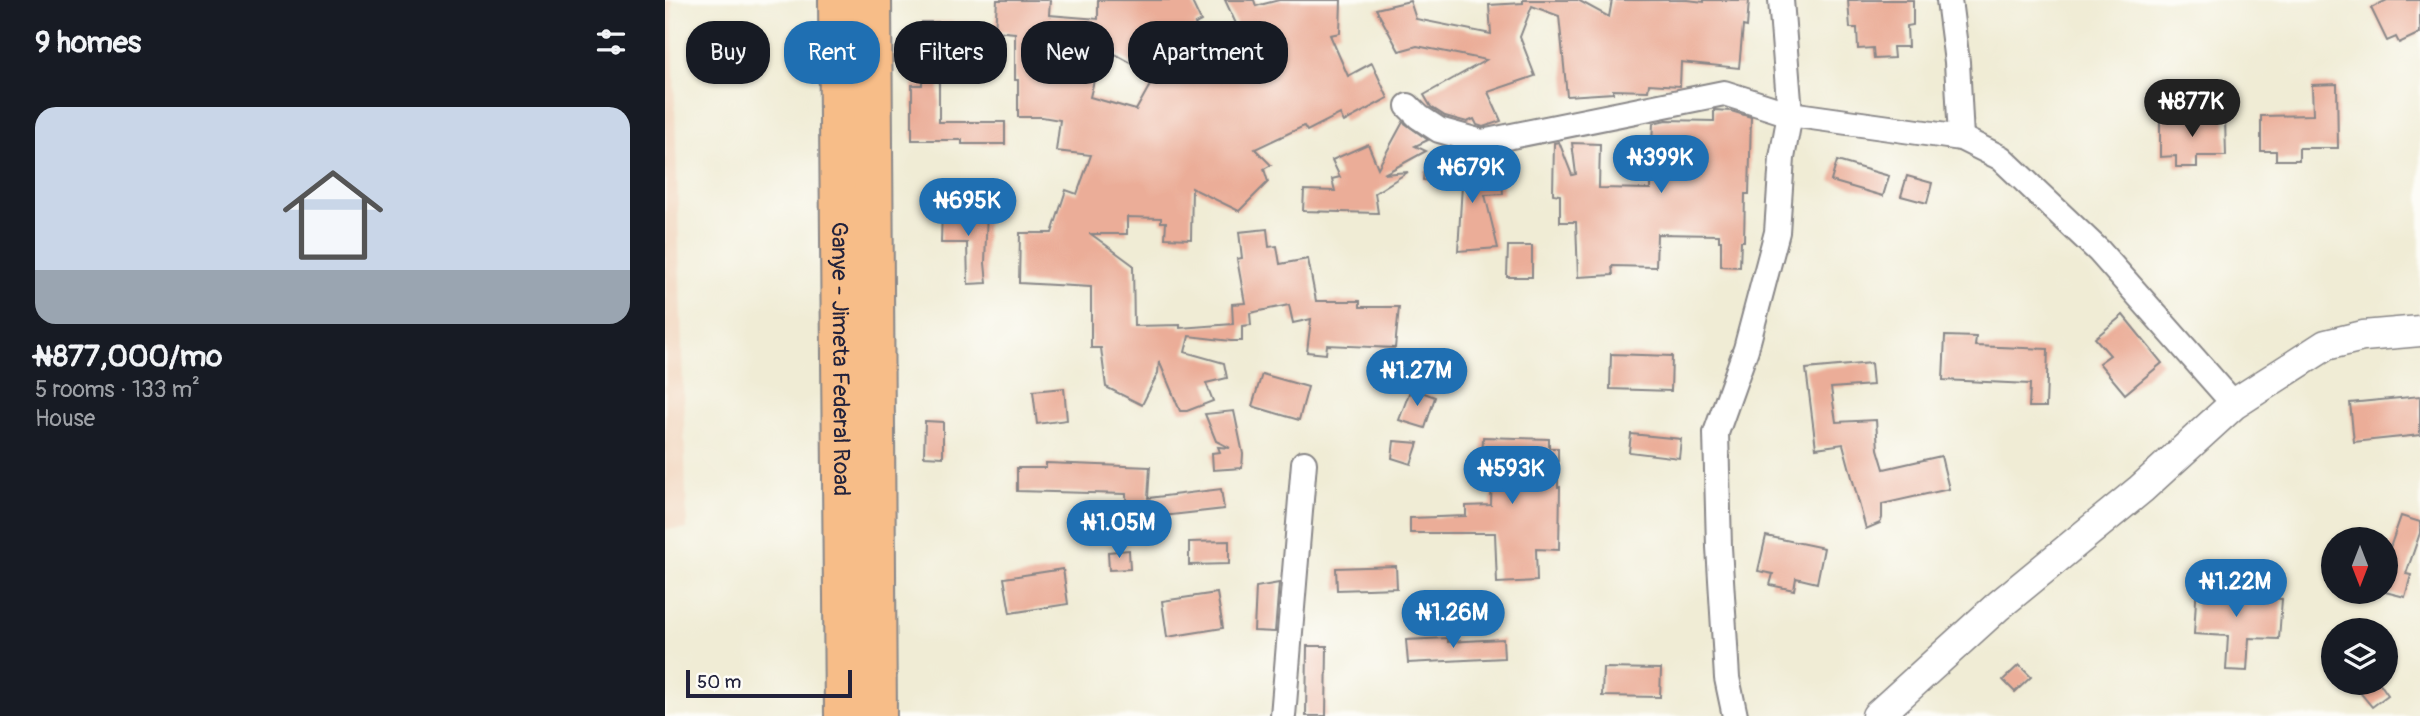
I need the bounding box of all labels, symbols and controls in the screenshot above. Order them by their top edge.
chip: Buy [686,21,770,84]
chip: Rent [784,21,880,84]
chip: Filters [894,21,1007,84]
chip: New [1021,21,1114,84]
chip: Apartment [1128,21,1288,84]
icon: filters [592,23,630,61]
text: 9 homes [35,24,141,61]
pin: ₦877K [2143,80,2241,139]
text: ₦877K [2160,87,2224,116]
pin: ₦399K [1612,136,1710,195]
text: ₦399K [1629,143,1693,172]
pin: ₦679K [1423,146,1521,205]
icon: home [270,152,396,278]
text: ₦679K [1440,153,1504,182]
pin: ₦695K [919,178,1017,238]
text: ₦695K [935,186,1001,215]
street label: Ganye - Jimeta Federal Road [825,222,857,496]
text: ₦877,000/mo [35,338,222,375]
pin: ₦1.27M [1360,348,1474,408]
text: ₦1.27M [1382,356,1452,385]
text: 5 rooms · 133 m² [35,375,200,404]
text: House [35,404,95,433]
pin: ₦593K [1463,447,1561,506]
text: ₦593K [1480,454,1544,483]
pin: ₦1.05M [1062,500,1176,560]
text: ₦1.05M [1083,508,1155,537]
north arrow [2321,527,2397,604]
map controls [2321,527,2398,695]
pin: ₦1.22M [2179,560,2293,619]
text: ₦1.22M [2201,567,2271,596]
pin: ₦1.26M [1396,590,1510,650]
text: ₦1.26M [1418,598,1488,627]
button: layers [2321,618,2398,695]
scale bar [686,667,852,699]
text: 50 m [697,670,741,694]

